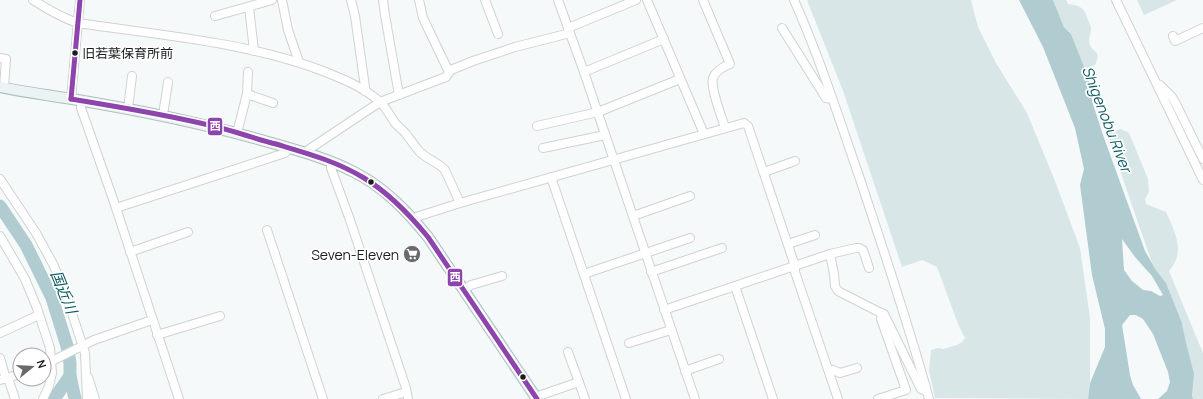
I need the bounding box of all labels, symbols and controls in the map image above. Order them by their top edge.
place label: 旧若葉保育所前 [82,44,173,62]
marker: 旧若葉保育所前 [70,48,80,58]
water label: Shigenobu River [1077,63,1138,177]
line badge: 西 [207,117,223,136]
text: 西 [210,118,221,133]
unlabelled marker [366,177,376,187]
supermarket icon: Seven-Eleven [402,244,422,264]
place label: Seven-Eleven [311,245,399,264]
water label: 国近川 [46,267,83,319]
line badge: 西 [447,268,463,287]
text: 西 [450,269,461,284]
north arrow [12,347,52,387]
text: N [34,358,50,370]
unlabelled marker [518,372,528,382]

